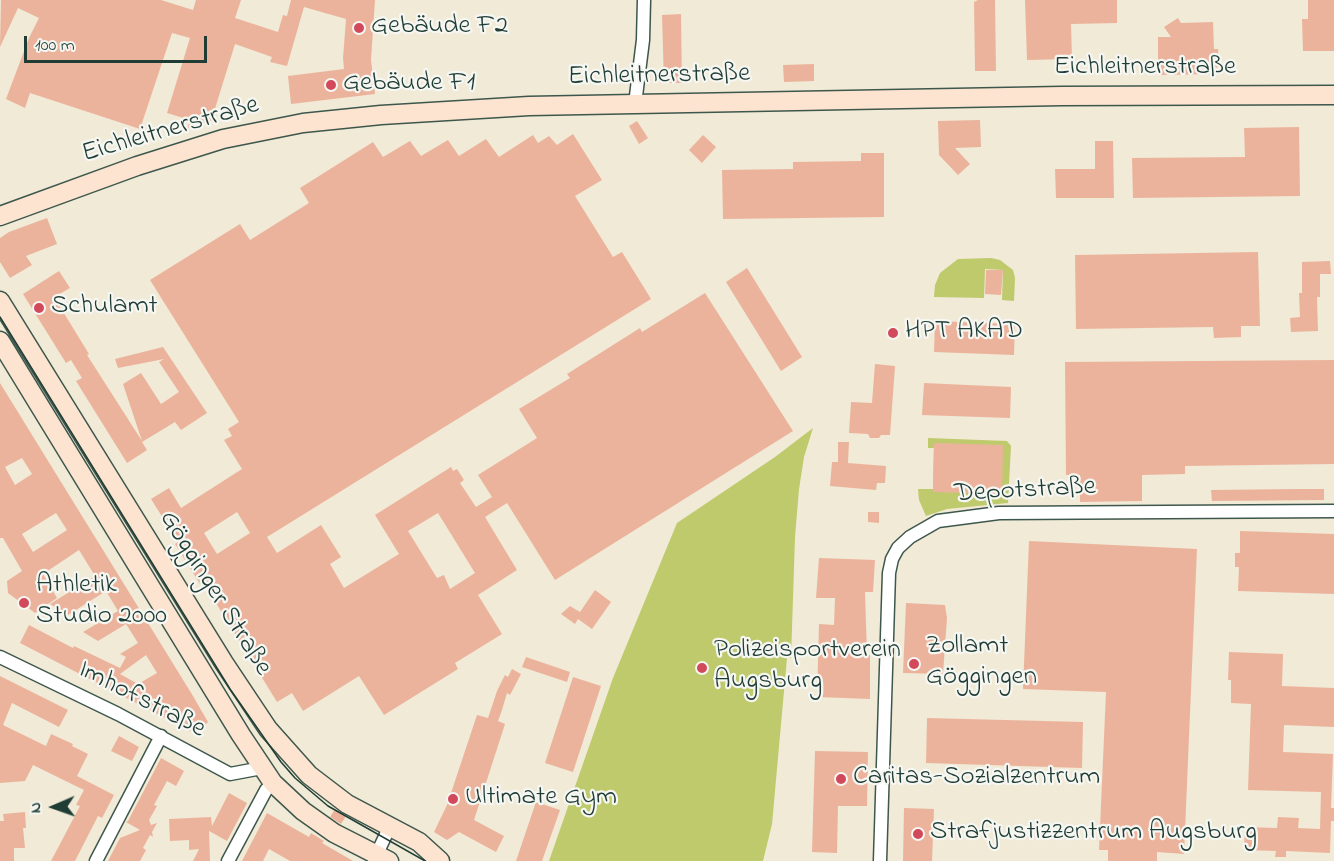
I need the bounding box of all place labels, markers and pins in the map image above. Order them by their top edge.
place label: Gebäude F2 [371,12,508,44]
marker: Gebäude F2 [352,21,366,35]
place label: Gebäude F1 [343,69,475,101]
marker: Gebäude F1 [324,78,338,92]
place label: Schulamt [51,292,158,324]
marker: Schulamt [32,301,46,315]
place label: HPT AKAD [905,317,1023,349]
marker: HPT AKAD [886,326,900,340]
place label: Athletik Studio 2000 [36,571,167,634]
marker: Athletik Studio 2000 [17,596,31,610]
place label: Zollamt Göggingen [926,632,1037,695]
place label: Polizeisportverein Augsburg [714,636,901,699]
marker: Zollamt Göggingen [907,657,921,671]
marker: Polizeisportverein Augsburg [695,661,709,675]
place label: Caritas-Sozialzentrum [853,763,1100,795]
marker: Caritas-Sozialzentrum [834,772,848,786]
place label: Ultimate Gym [465,783,617,815]
marker: Ultimate Gym [446,792,460,806]
place label: Strafjustizzentrum Augsburg [930,818,1257,850]
marker: Strafjustizzentrum Augsburg [911,827,925,841]

